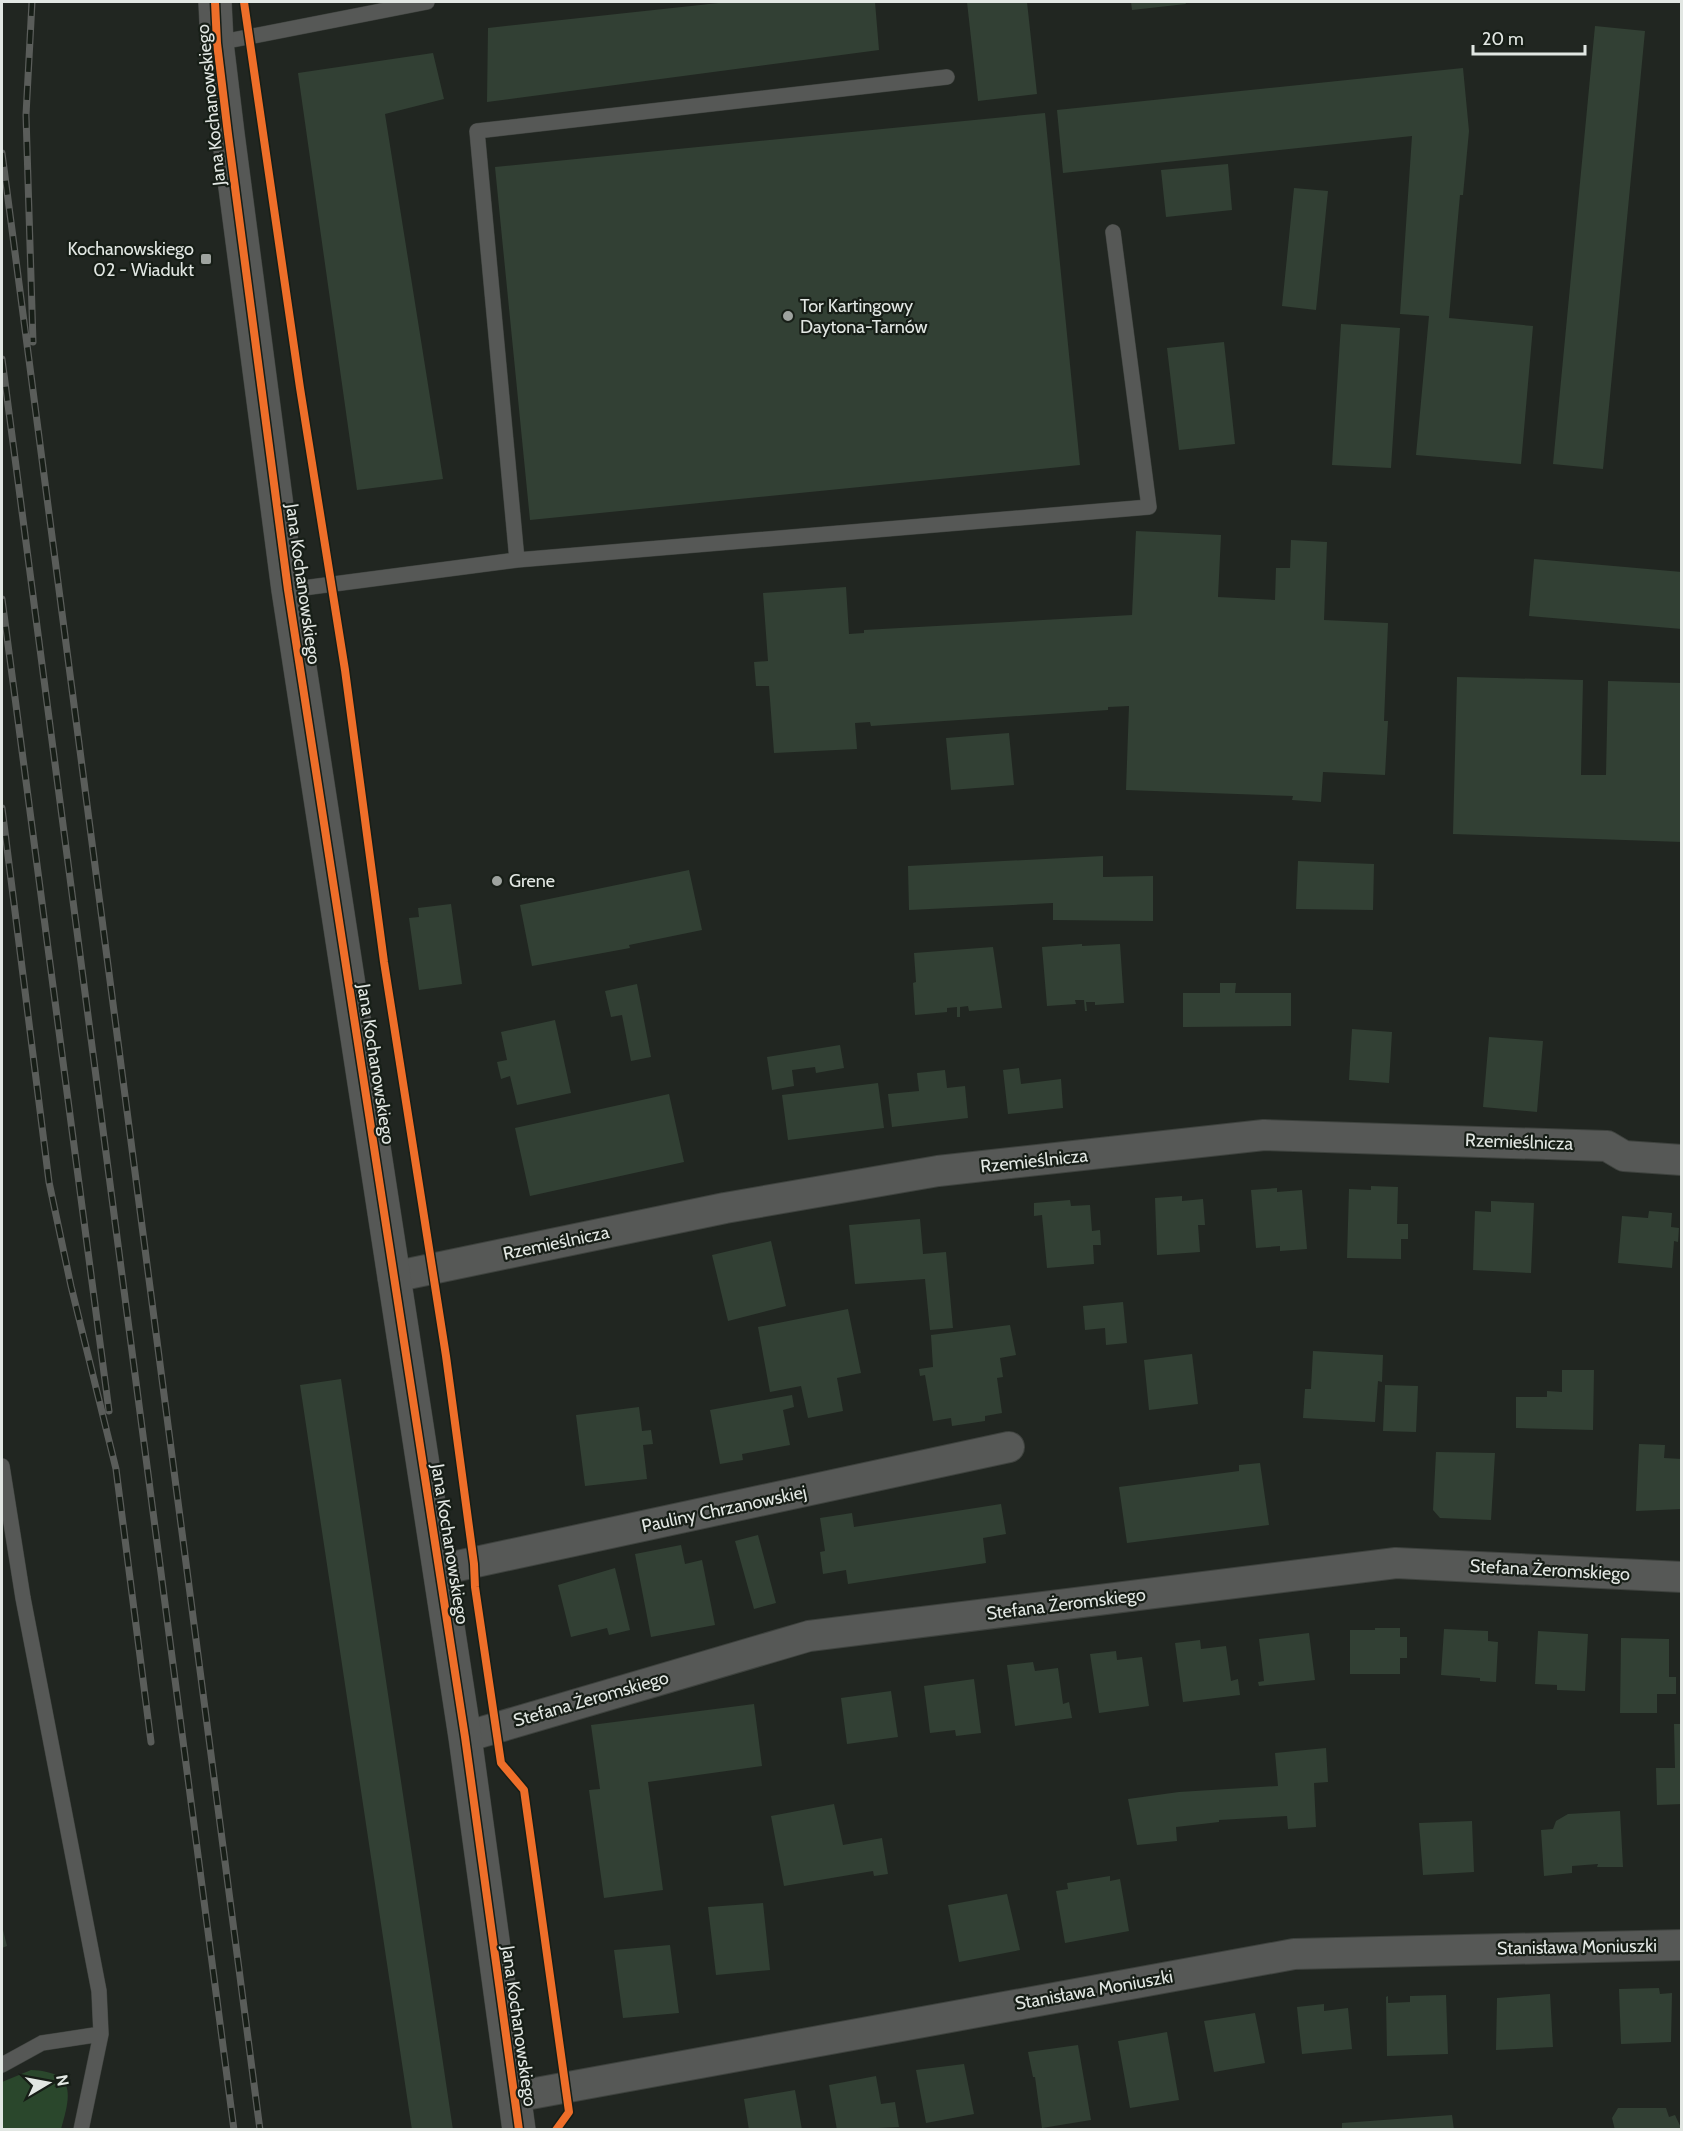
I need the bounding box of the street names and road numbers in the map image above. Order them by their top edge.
street label: Jana Kochanowskiego [192,23,231,188]
street label: Jana Kochanowskiego [281,501,325,666]
street label: Jana Kochanowskiego [352,981,400,1146]
street label: Rzemieślnicza [1465,1129,1574,1155]
street label: Rzemieślnicza [979,1144,1089,1178]
street label: Rzemieślnicza [501,1221,611,1265]
street label: Jana Kochanowskiego [426,1461,474,1626]
street label: Pauliny Chrzanowskiej [640,1481,808,1537]
street label: Stefana Żeromskiego [1469,1555,1631,1585]
street label: Stefana Żeromskiego [985,1583,1147,1625]
street label: Stefana Żeromskiego [511,1666,671,1732]
street label: Stanisława Moniuszki [1497,1935,1657,1959]
street label: Jana Kochanowskiego [497,1943,541,2108]
street label: Stanisława Moniuszki [1013,1965,1175,2015]

